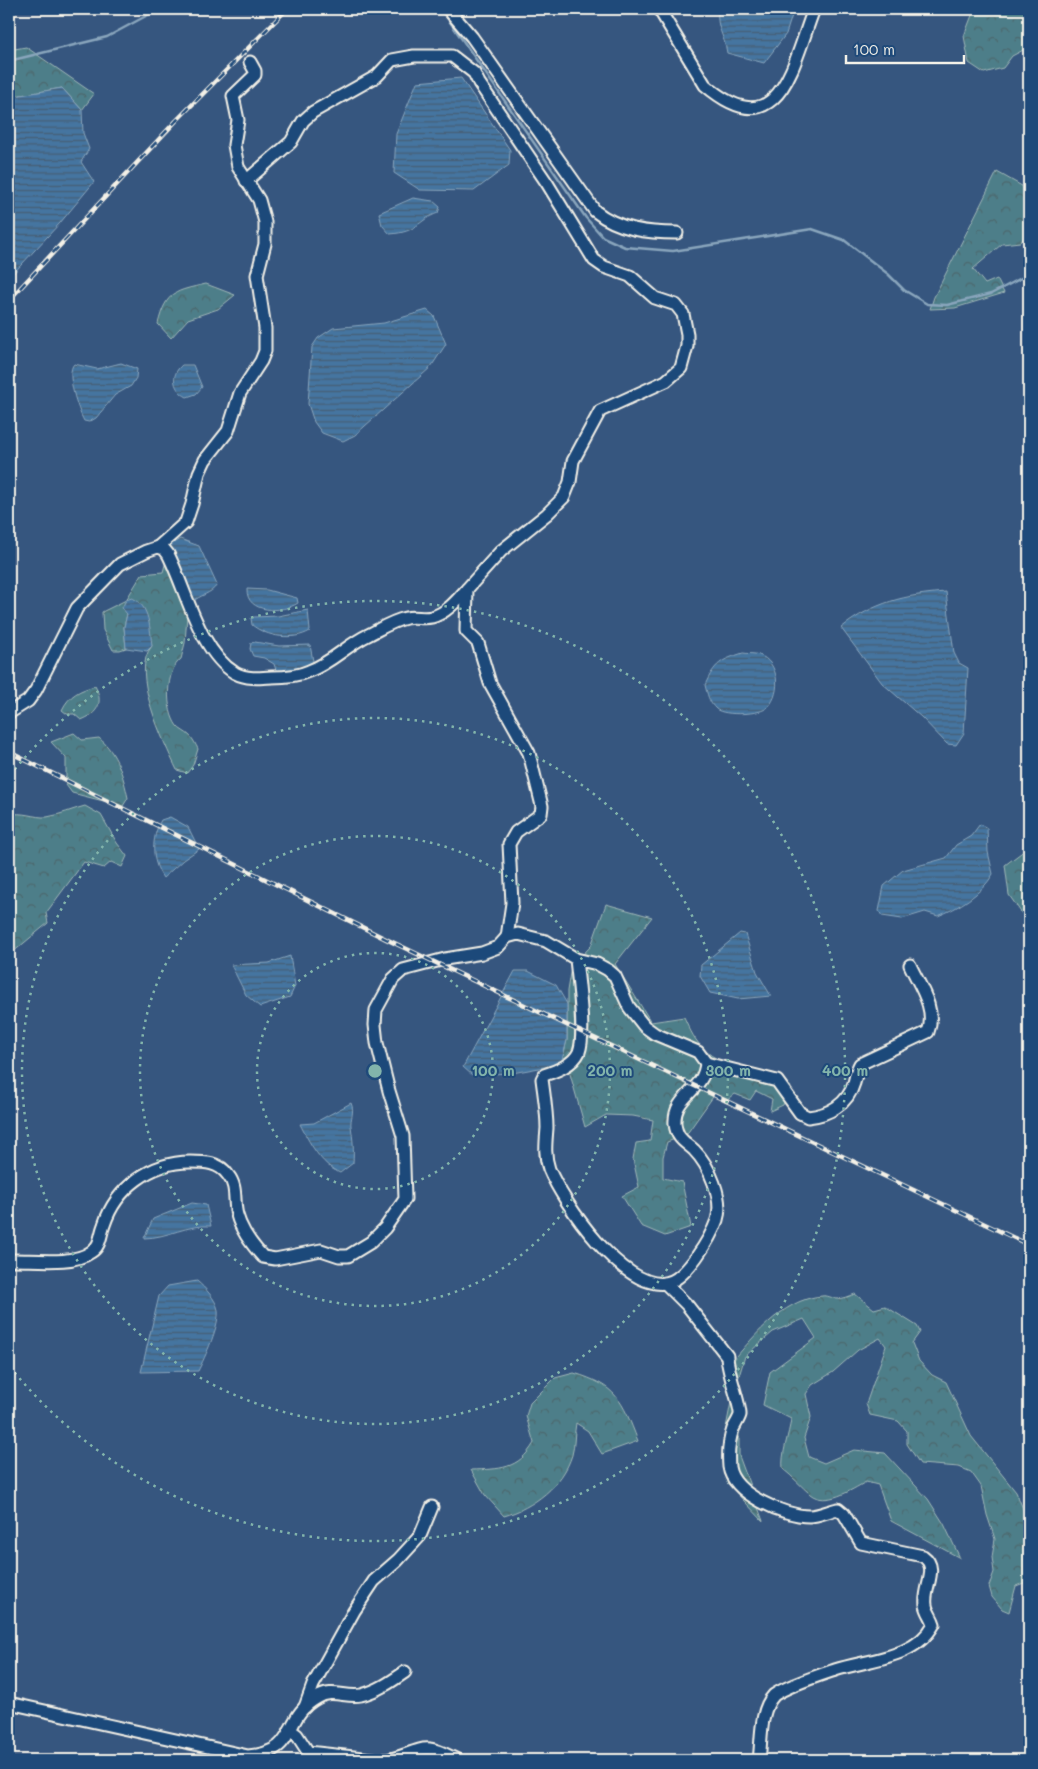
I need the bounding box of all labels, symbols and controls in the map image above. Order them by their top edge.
scale bar [846,32,963,64]
text: 100 m [853,39,895,59]
text: 100 m [471,1060,515,1080]
text: 200 m [588,1060,633,1080]
text: 300 m [705,1060,751,1080]
text: 400 m [822,1060,868,1080]
centre of rings [366,1062,384,1080]

